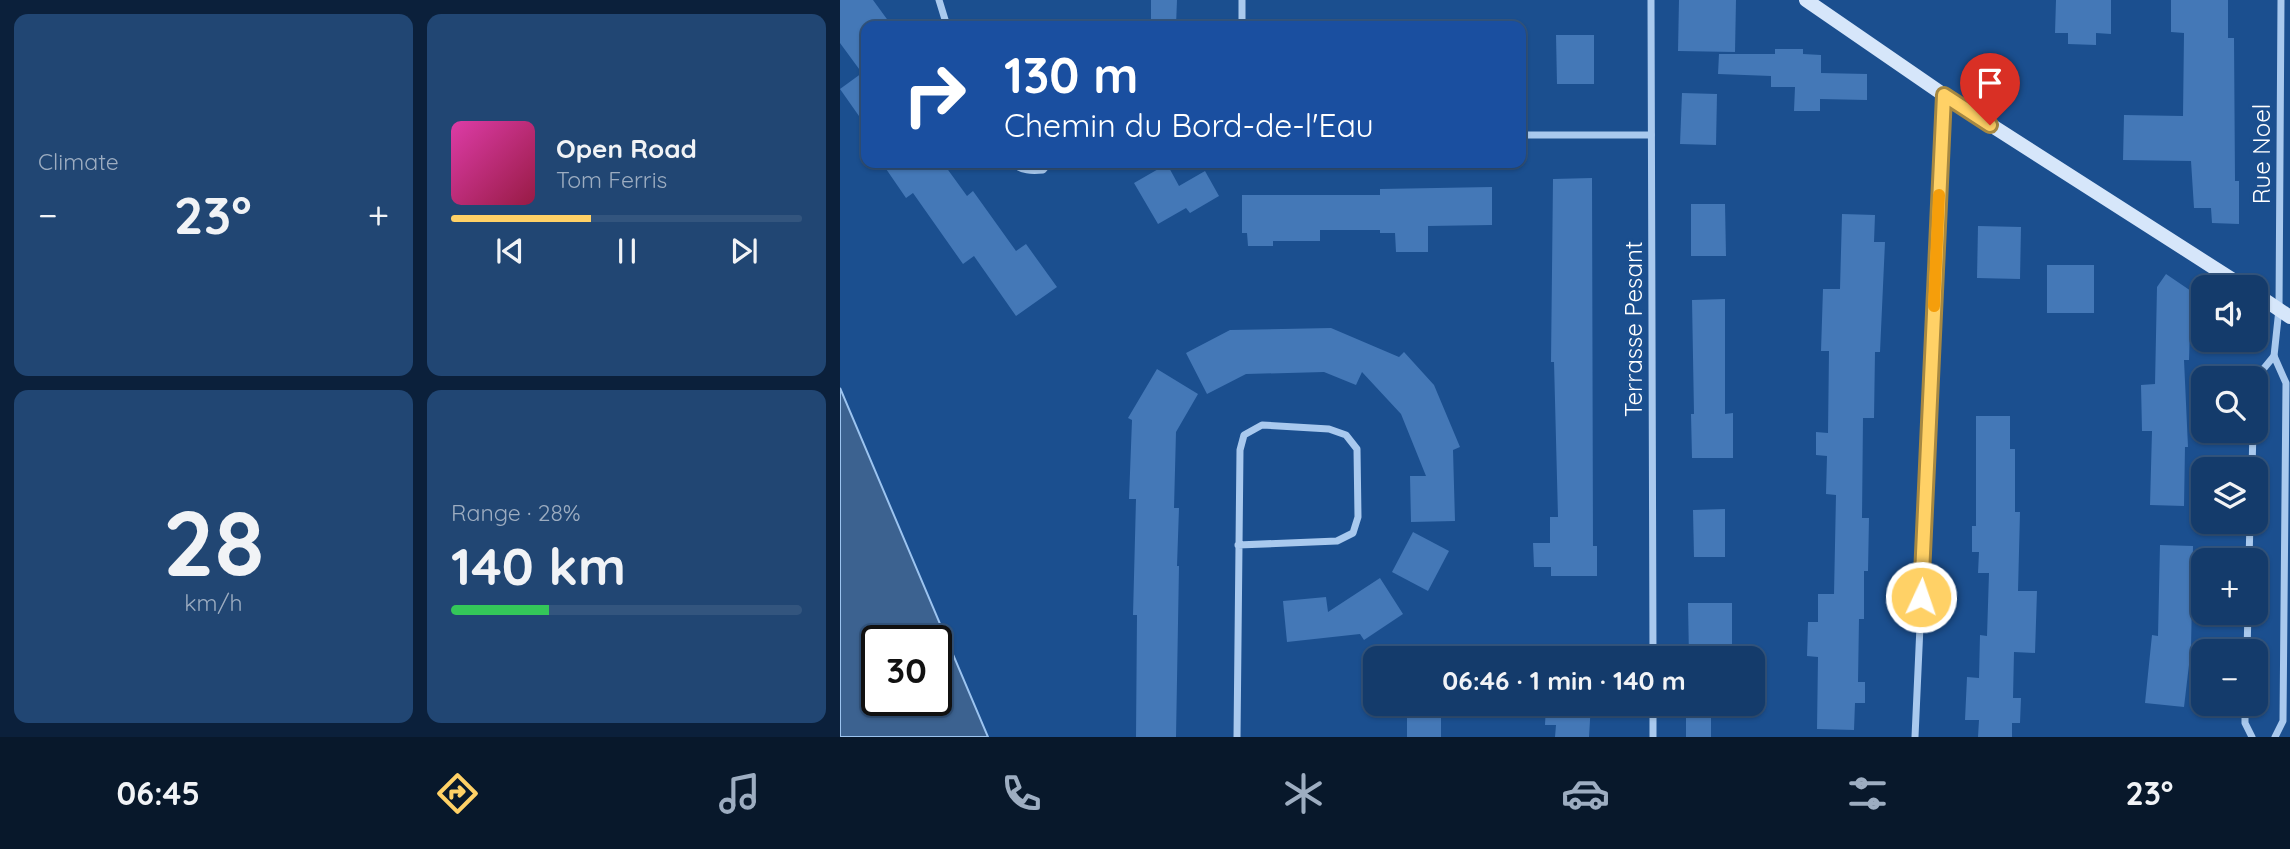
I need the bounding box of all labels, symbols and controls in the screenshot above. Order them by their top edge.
text: 130 m [1004,44,1138,105]
icon: right [889,49,980,140]
pin [1960,53,2020,125]
icon: arrive [1971,64,2009,102]
street label: Rue Noel [2246,104,2276,204]
text: Chemin du Bord-de-l'Eau [1004,105,1374,145]
text: Open Road [556,132,697,165]
text: Climate [38,147,119,176]
text: Tom Ferris [556,165,667,194]
text: 23° [174,182,252,247]
text: − [38,191,58,239]
text: + [368,191,389,239]
icon: previous [491,232,529,270]
icon: pause [608,232,646,270]
icon: next [725,232,763,270]
street label: Terrasse Pesant [1618,241,1648,417]
map controls [2191,275,2268,716]
button: sound [2191,275,2268,352]
button: search [2191,366,2268,443]
button: layers [2191,457,2268,534]
text: 28 [163,485,264,599]
text: Range · 28% [451,498,581,527]
text: 140 km [451,533,626,598]
button: + [2191,548,2268,625]
position arrow [1884,560,1958,634]
text: km/h [184,588,243,617]
speed limit sign: 30 [861,625,952,716]
button: − [2191,639,2268,716]
text: 06:46 · 1 min · 140 m [1442,664,1686,697]
icon: directions [433,769,482,818]
icon: music [715,769,764,818]
icon: phone [997,769,1046,818]
icon: climate [1279,769,1328,818]
icon: car [1561,769,1610,818]
icon: filters [1843,769,1892,818]
text: 06:45 [117,773,200,813]
text: 23° [2125,773,2173,813]

